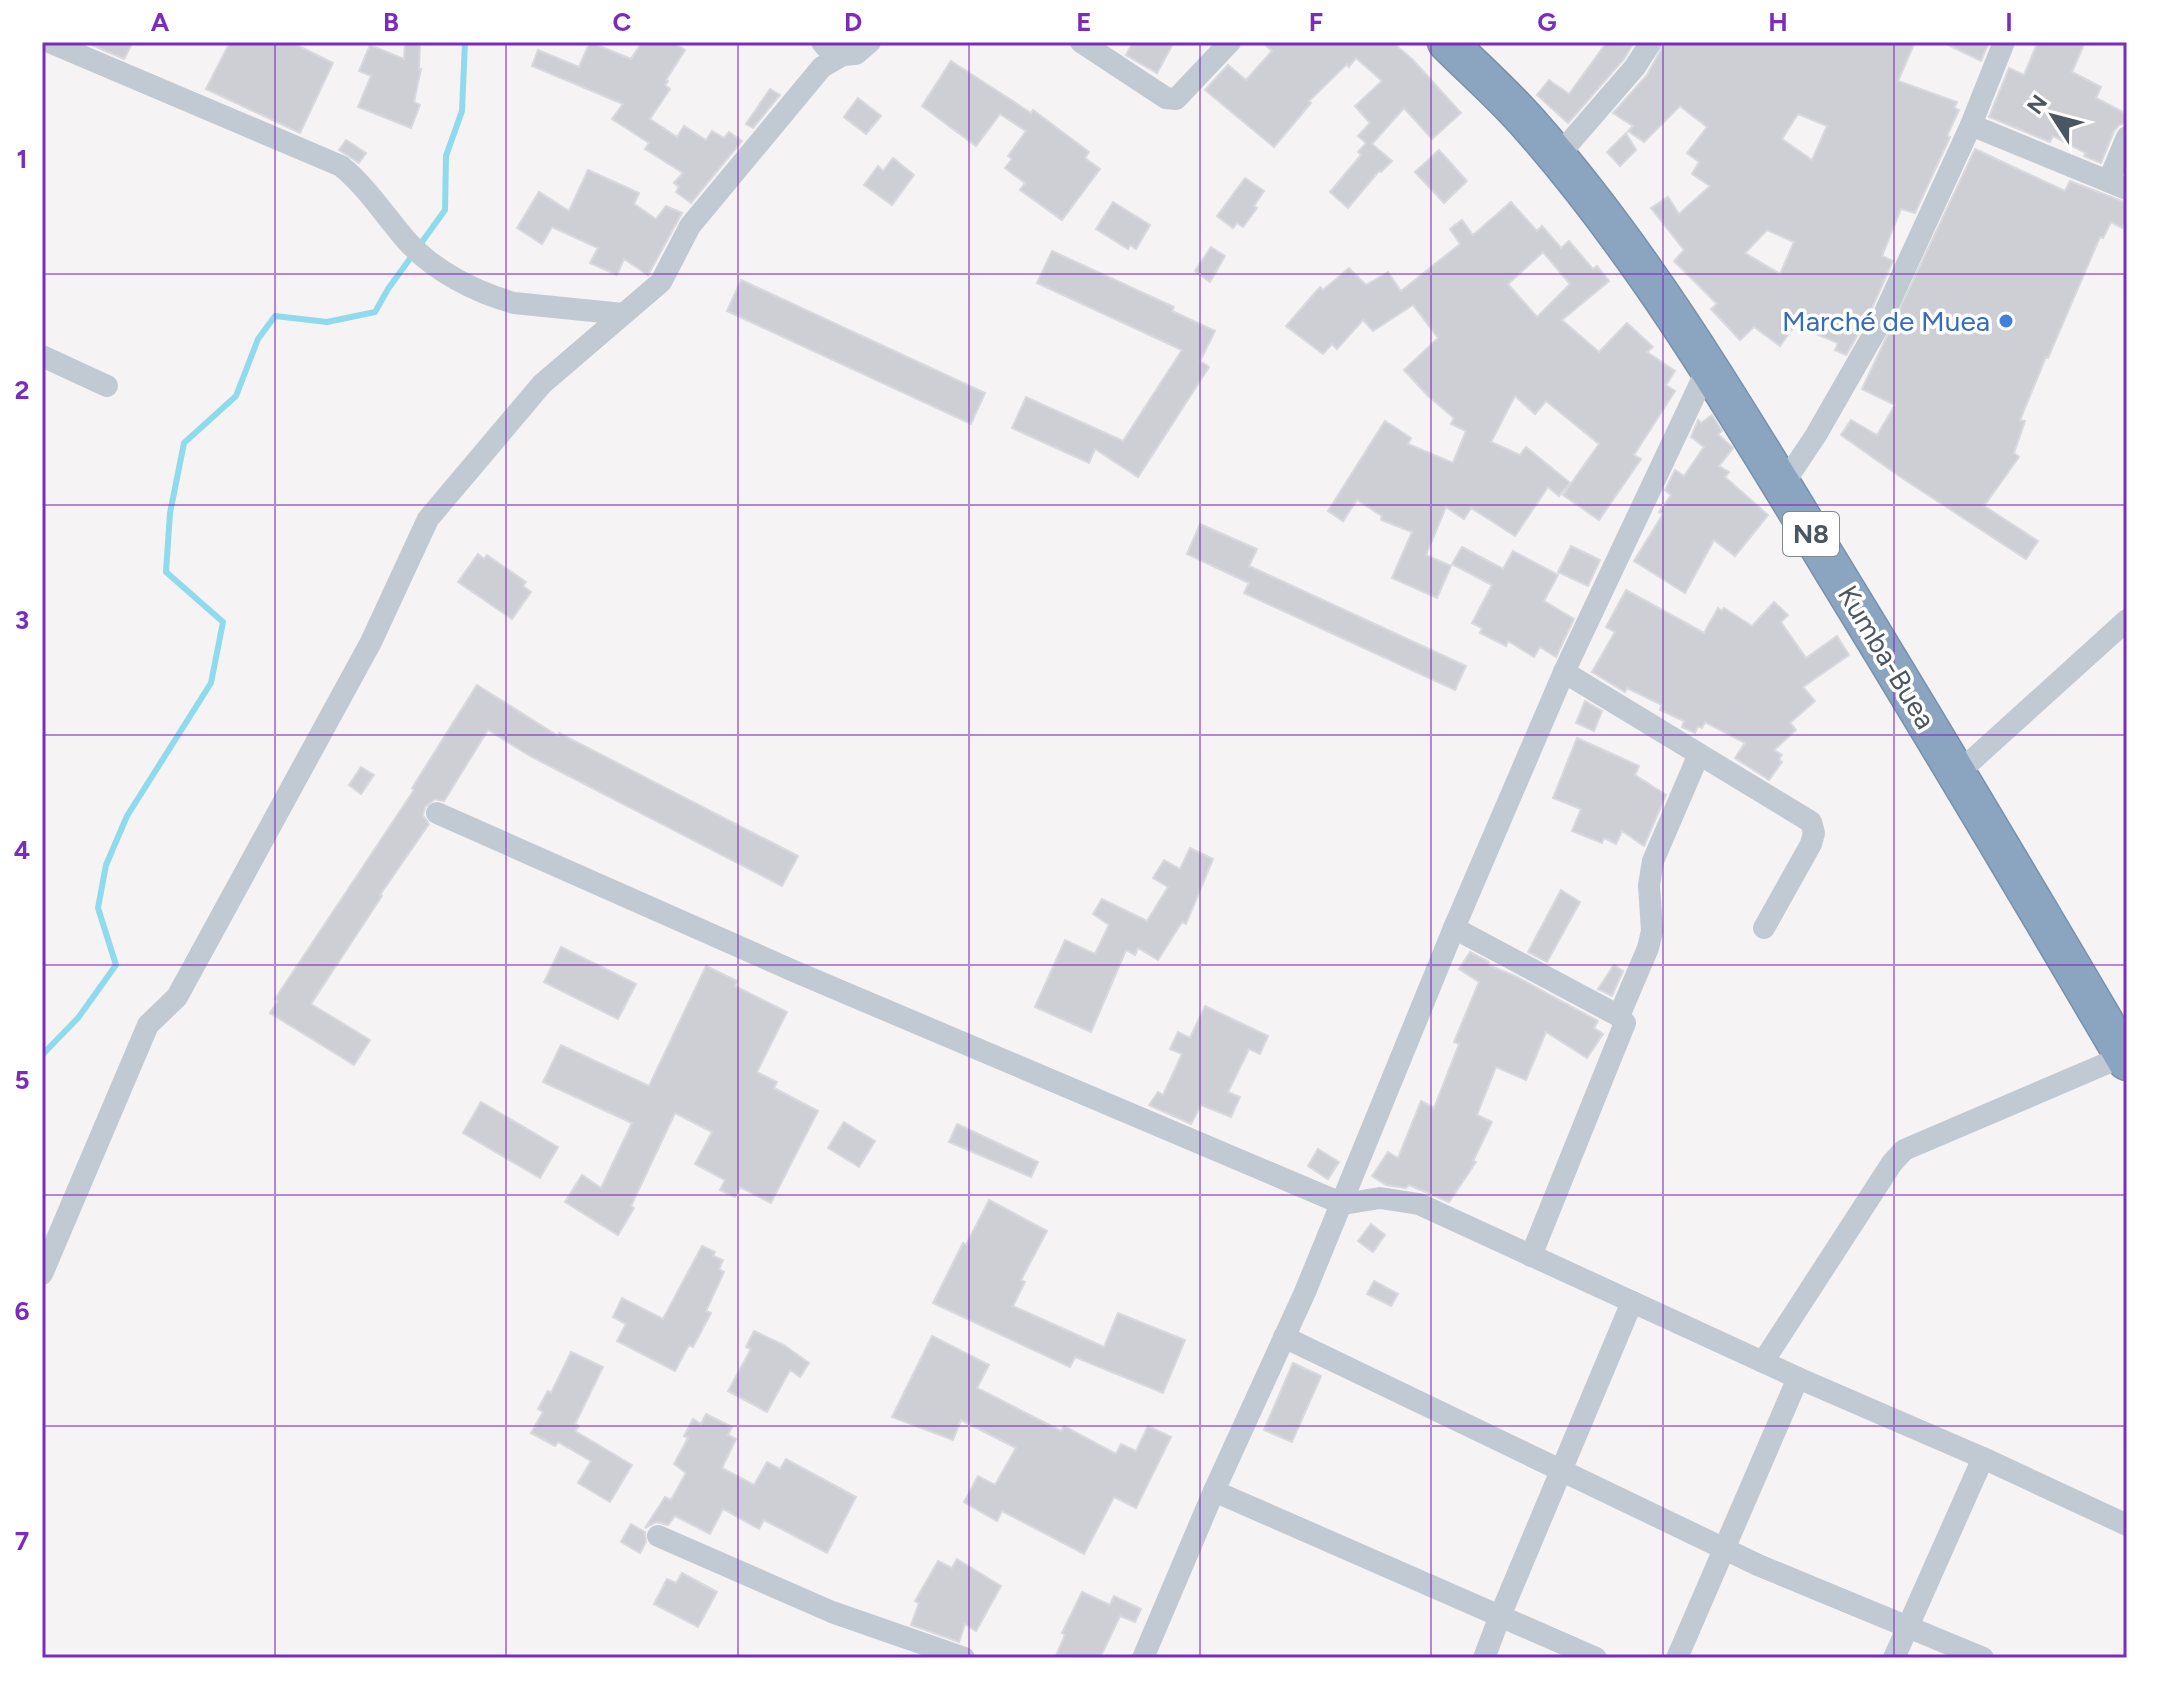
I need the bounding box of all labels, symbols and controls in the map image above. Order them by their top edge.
text: A [151,6,170,38]
text: B [383,6,399,38]
text: C [613,6,632,38]
text: D [844,6,862,38]
text: E [1076,6,1092,38]
text: F [1309,6,1323,38]
text: G [1537,6,1557,38]
text: H [1768,6,1788,38]
text: I [2005,6,2013,38]
north arrow [2013,76,2093,156]
text: N [2021,90,2053,119]
text: 1 [17,143,27,175]
place label: Marché de Muea [1782,304,1990,338]
marker: Marché de Muea [1997,312,2015,330]
text: 2 [14,374,30,406]
road number: N8 [1783,512,1839,556]
street label: Kumba-Buea [1831,579,1943,735]
text: 3 [15,604,29,636]
text: 4 [14,834,30,866]
text: 5 [14,1064,30,1096]
text: 6 [14,1295,30,1327]
text: 7 [15,1525,29,1557]

